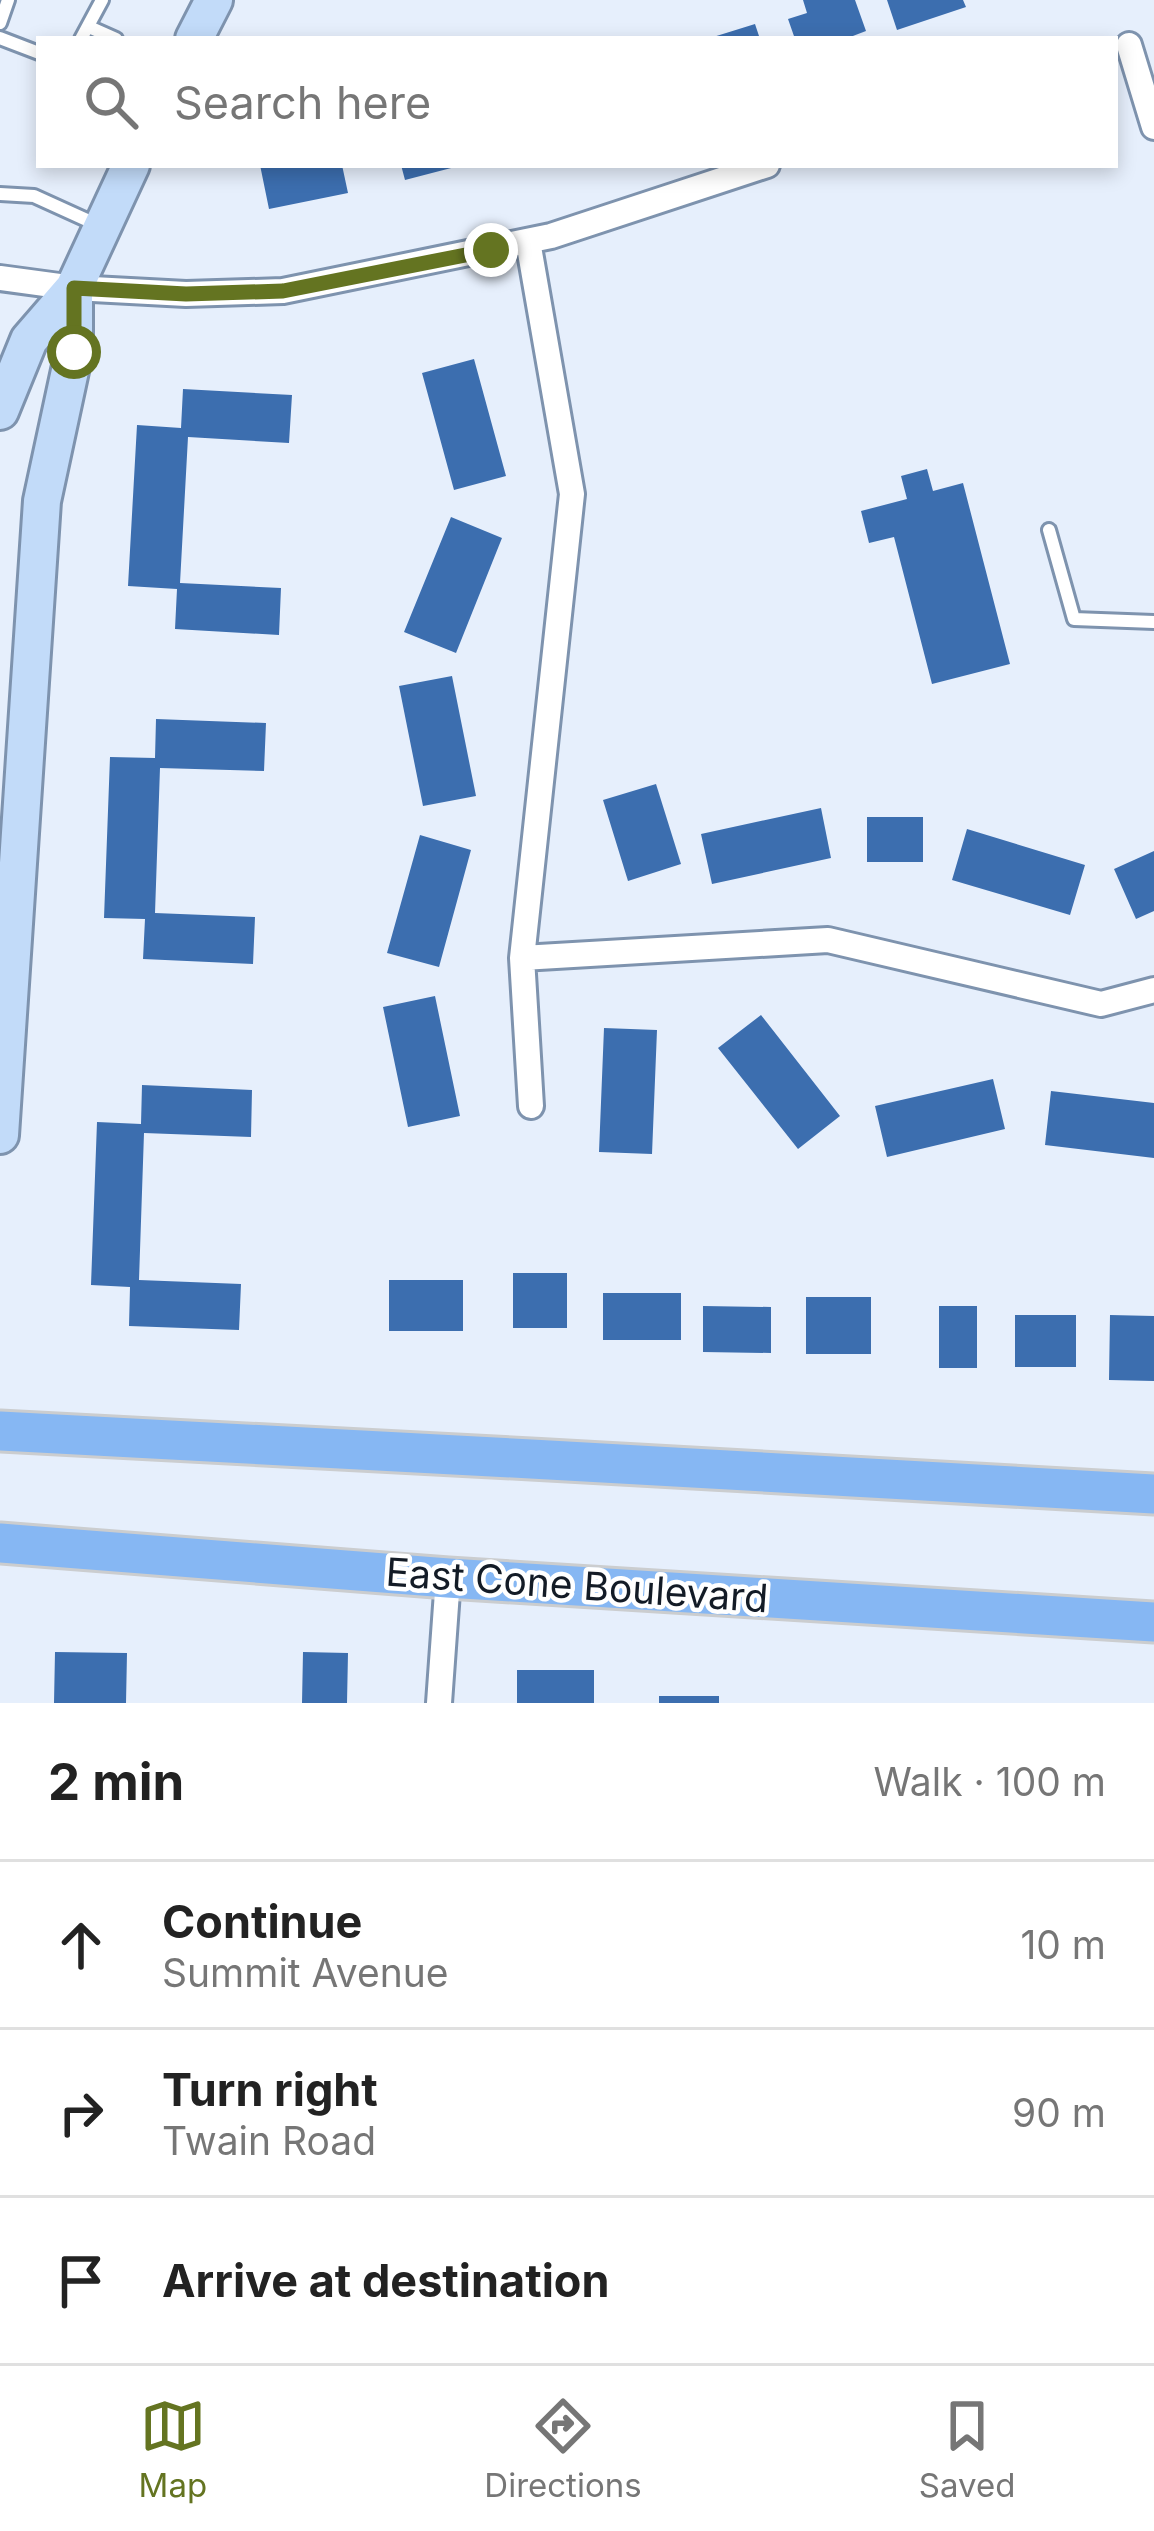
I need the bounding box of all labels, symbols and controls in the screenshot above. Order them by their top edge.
search box [36,36,1118,168]
icon: search [78,69,144,135]
text: Search here [174,75,431,130]
route end [464,223,518,277]
route start [47,325,101,379]
street label: East Cone Boulevard [384,1548,770,1621]
text: 2 min [48,1751,184,1812]
text: Walk · 100 m [873,1758,1106,1805]
text: Continue [162,1894,362,1949]
icon: ahead [48,1912,114,1978]
text: 10 m [1020,1921,1106,1968]
text: Summit Avenue [162,1949,449,1996]
text: Turn right [162,2062,378,2117]
icon: right [48,2080,114,2146]
text: 90 m [1012,2089,1106,2136]
text: Twain Road [162,2117,376,2164]
icon: arrive [48,2248,114,2314]
text: Arrive at destination [162,2253,609,2308]
tab: Map [139,2393,207,2505]
tab: Directions [484,2393,642,2505]
tab: Saved [919,2393,1015,2505]

